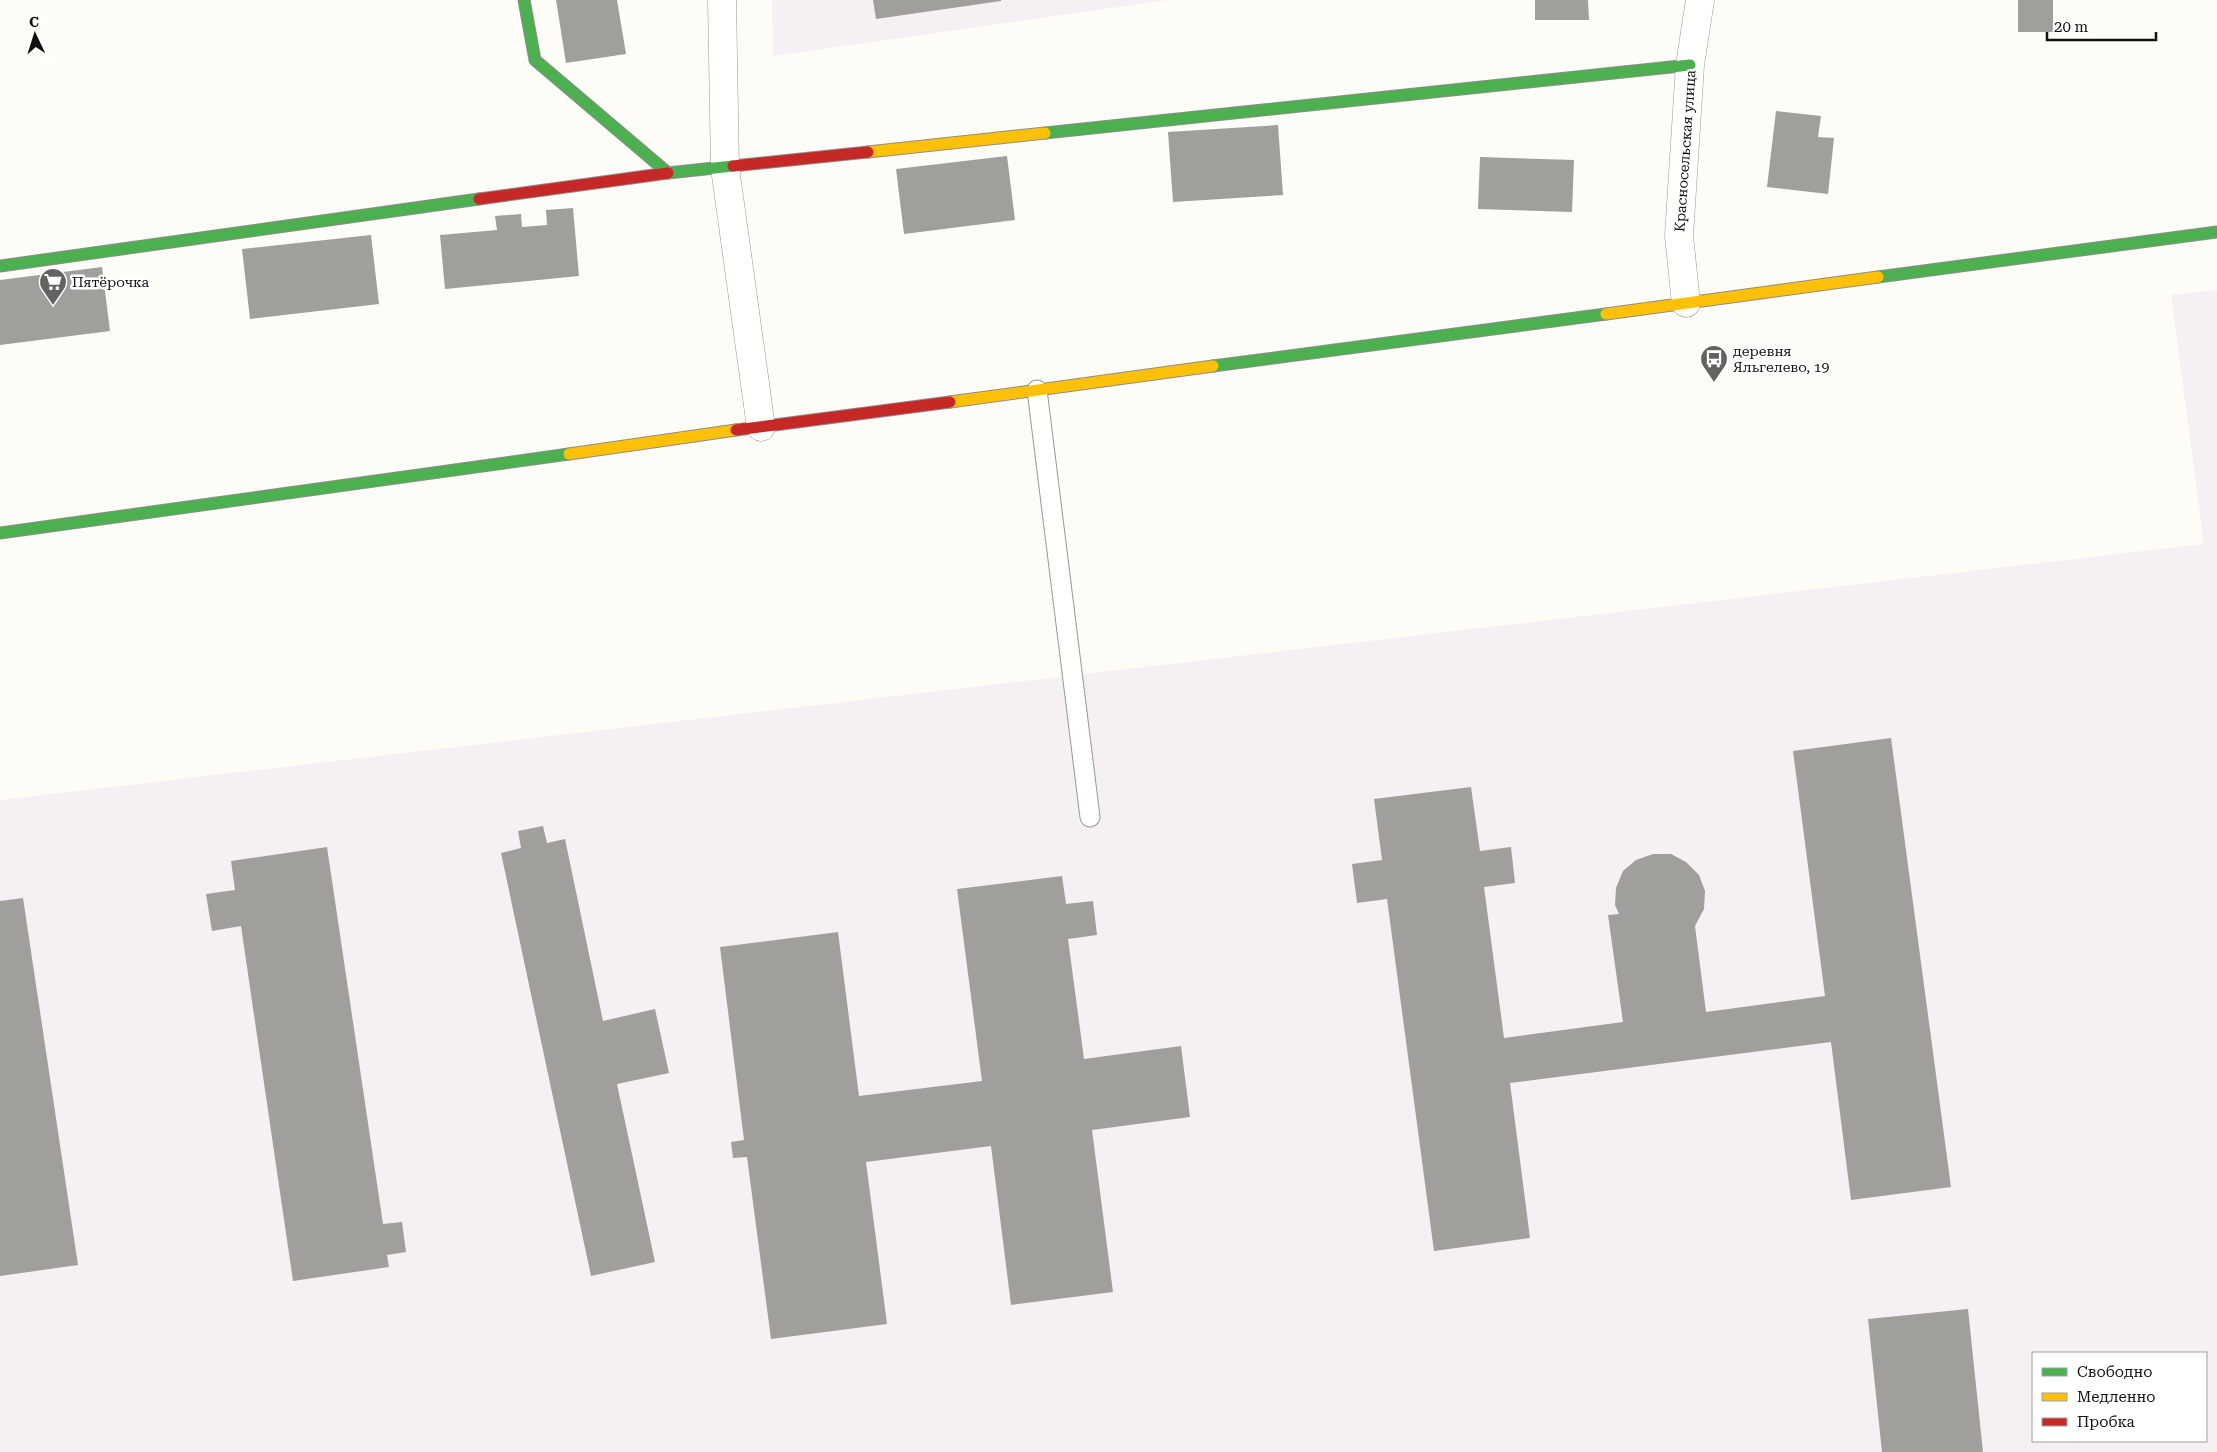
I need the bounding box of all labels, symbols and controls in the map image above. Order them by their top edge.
north arrow [10,10,60,60]
scale bar [2047,10,2156,42]
text: С [29,14,40,30]
text: 20 m [2054,18,2089,36]
street label: Красносельская улица [1671,69,1699,232]
supermarket icon: Пятёрочка [38,267,68,306]
place label: Пятёрочка [72,274,149,290]
place label: деревня Яльгелево, 19 [1733,343,1829,375]
bus stop icon: деревня Яльгелево, 19 [1699,344,1729,383]
legend [2032,1352,2207,1442]
text: Свободно [2077,1363,2152,1381]
text: Медленно [2077,1388,2156,1406]
text: Пробка [2077,1413,2135,1431]

